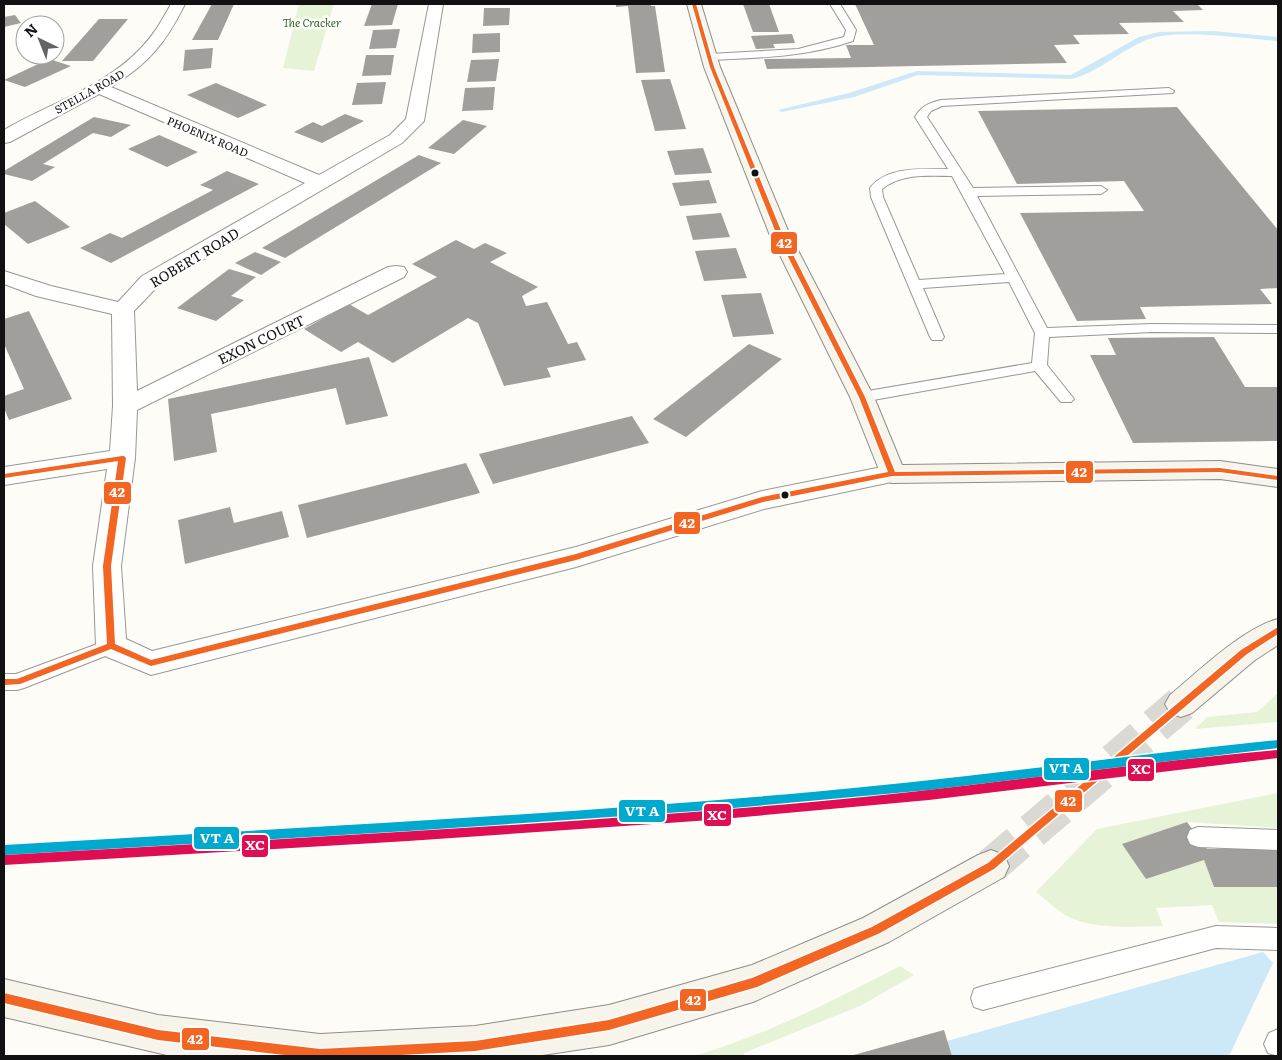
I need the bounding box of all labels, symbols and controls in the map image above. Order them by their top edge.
park label: The Cracker [283,14,341,30]
north arrow [15,15,65,65]
text: N [19,18,42,41]
street label: STELLA ROAD [51,65,127,117]
street label: PHOENIX ROAD [165,112,251,160]
unlabelled marker [750,168,760,178]
street label: ROBERT ROAD [145,222,243,292]
line badge: 42 [770,231,798,255]
text: 42 [776,232,792,252]
street label: EXON COURT [214,309,308,369]
line badge: 42 [1065,460,1094,484]
text: 42 [1071,461,1087,481]
line badge: 42 [103,481,132,505]
text: 42 [109,481,125,501]
unlabelled marker [780,490,790,500]
line badge: 42 [673,511,701,535]
text: 42 [679,512,695,532]
line badge: VT A [1043,757,1090,781]
text: VT A [1049,757,1084,777]
line badge: XC [1127,758,1155,782]
text: XC [1131,758,1151,778]
line badge: 42 [1054,789,1083,813]
text: 42 [1060,790,1076,810]
line badge: VT A [618,799,666,823]
text: VT A [625,800,660,820]
line badge: XC [703,803,732,827]
text: XC [707,804,727,824]
line badge: VT A [193,826,240,850]
text: VT A [200,827,235,847]
line badge: XC [241,834,269,858]
text: XC [245,834,265,854]
line badge: 42 [679,988,707,1012]
text: 42 [685,989,701,1009]
line badge: 42 [181,1027,210,1051]
text: 42 [187,1028,203,1048]

